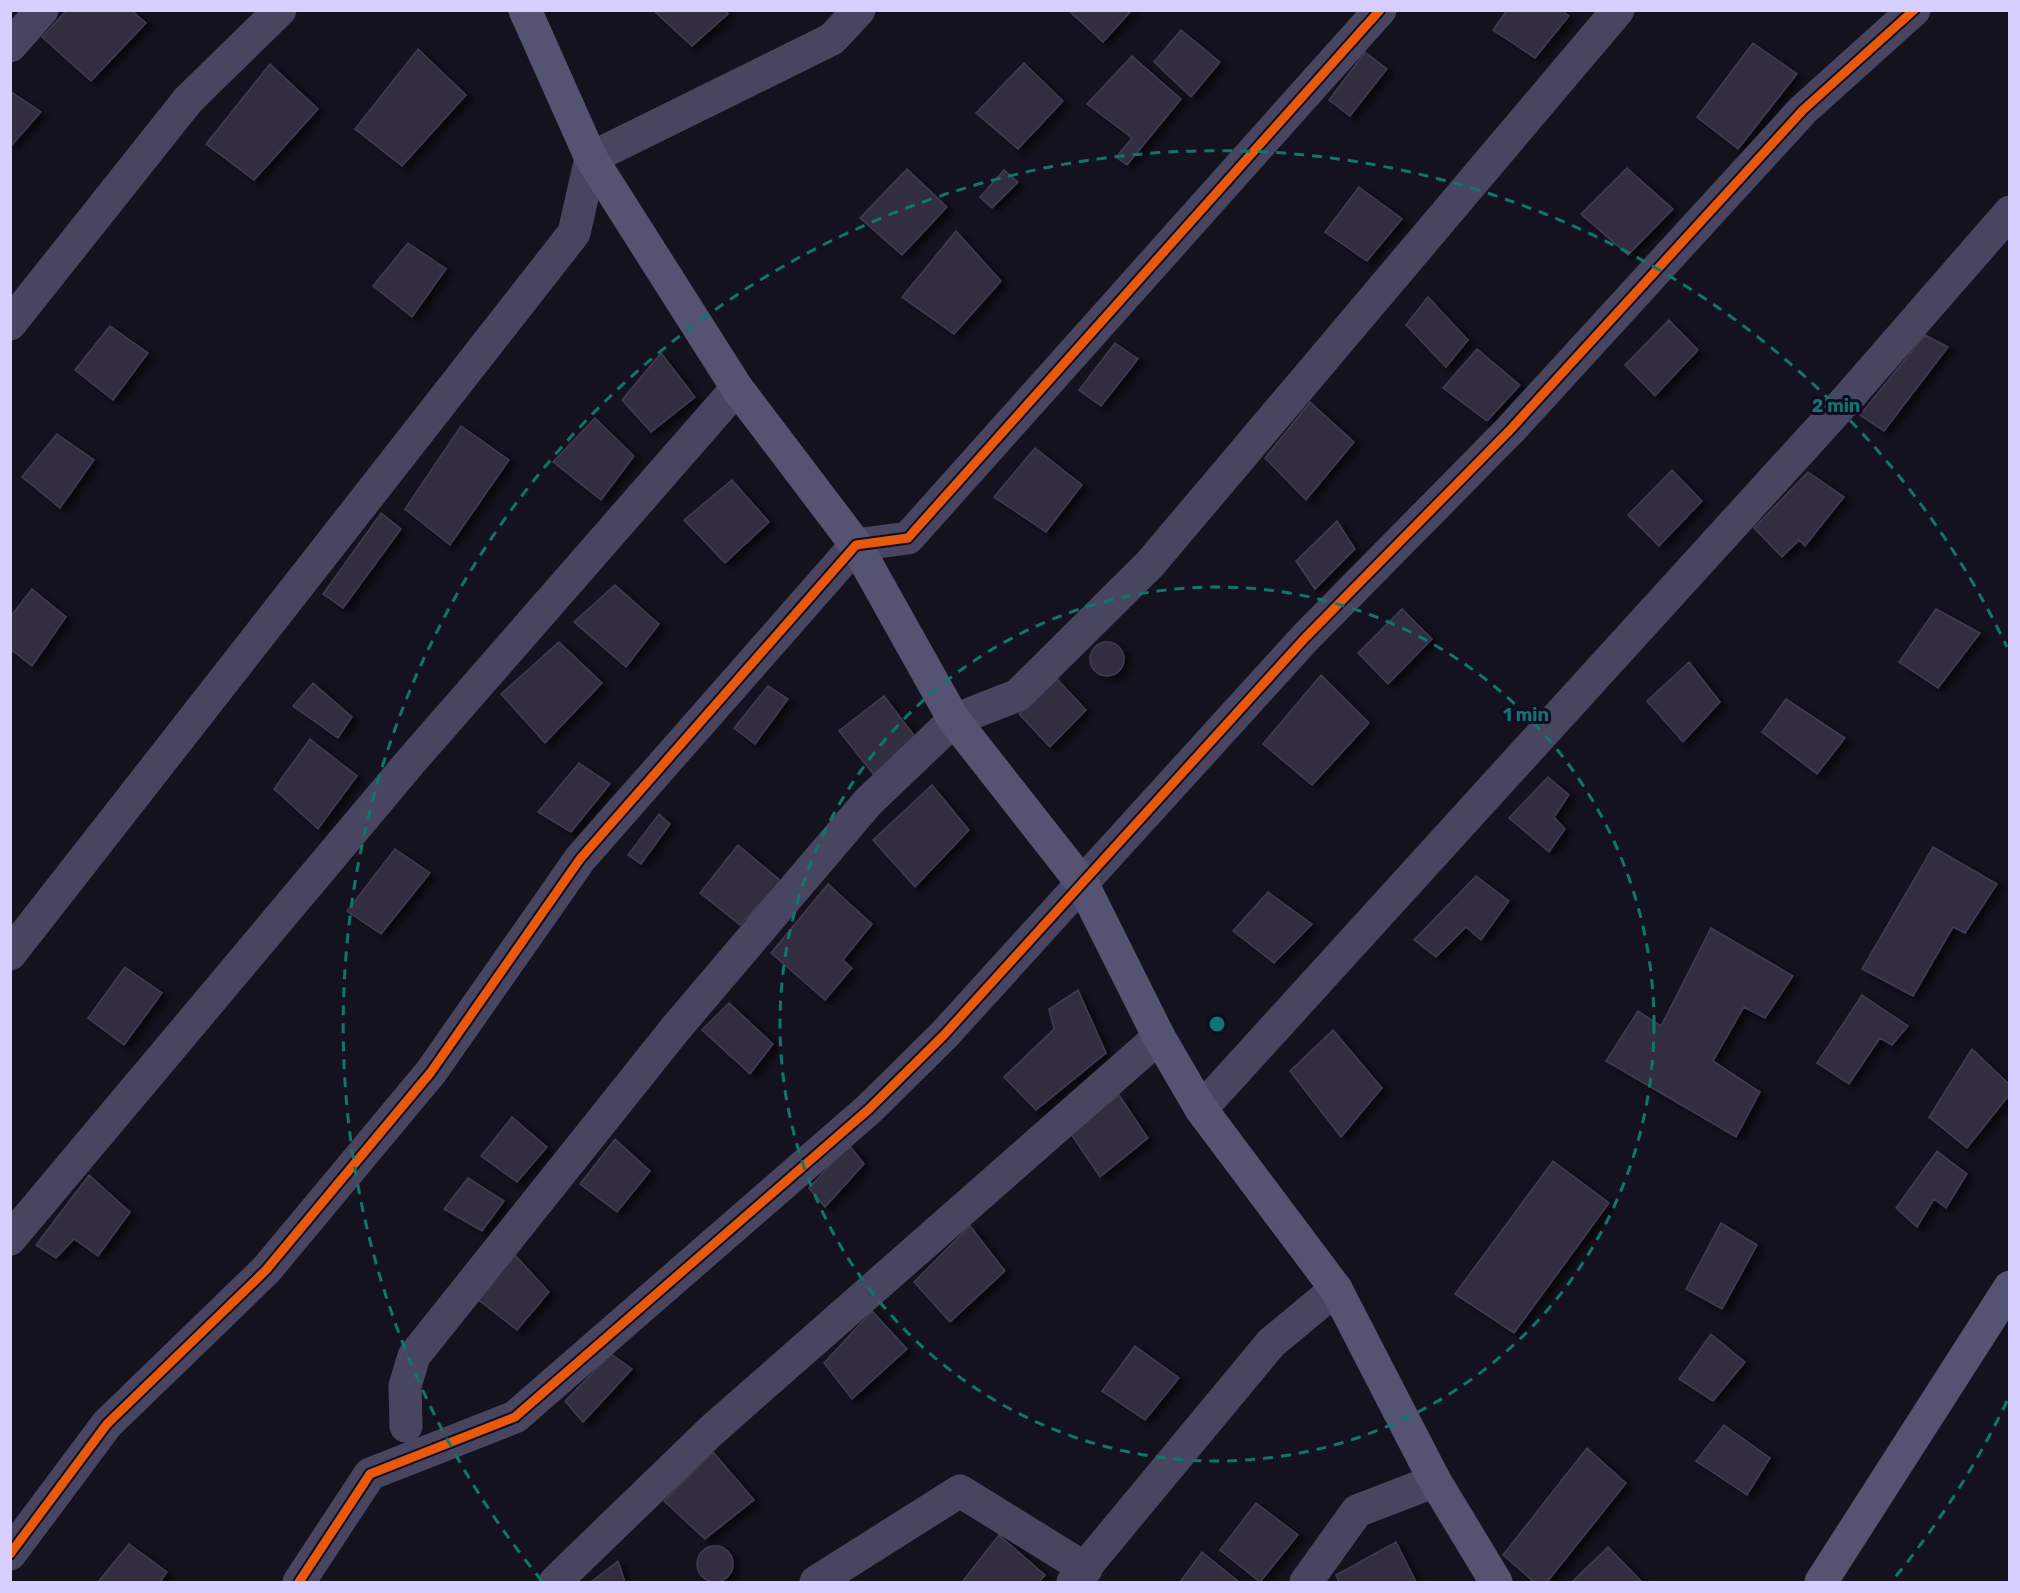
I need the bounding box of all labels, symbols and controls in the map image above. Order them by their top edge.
text: 2 min [1812,395,1860,417]
text: 1 min [1503,704,1549,726]
centre of rings [1207,1014,1227,1034]

